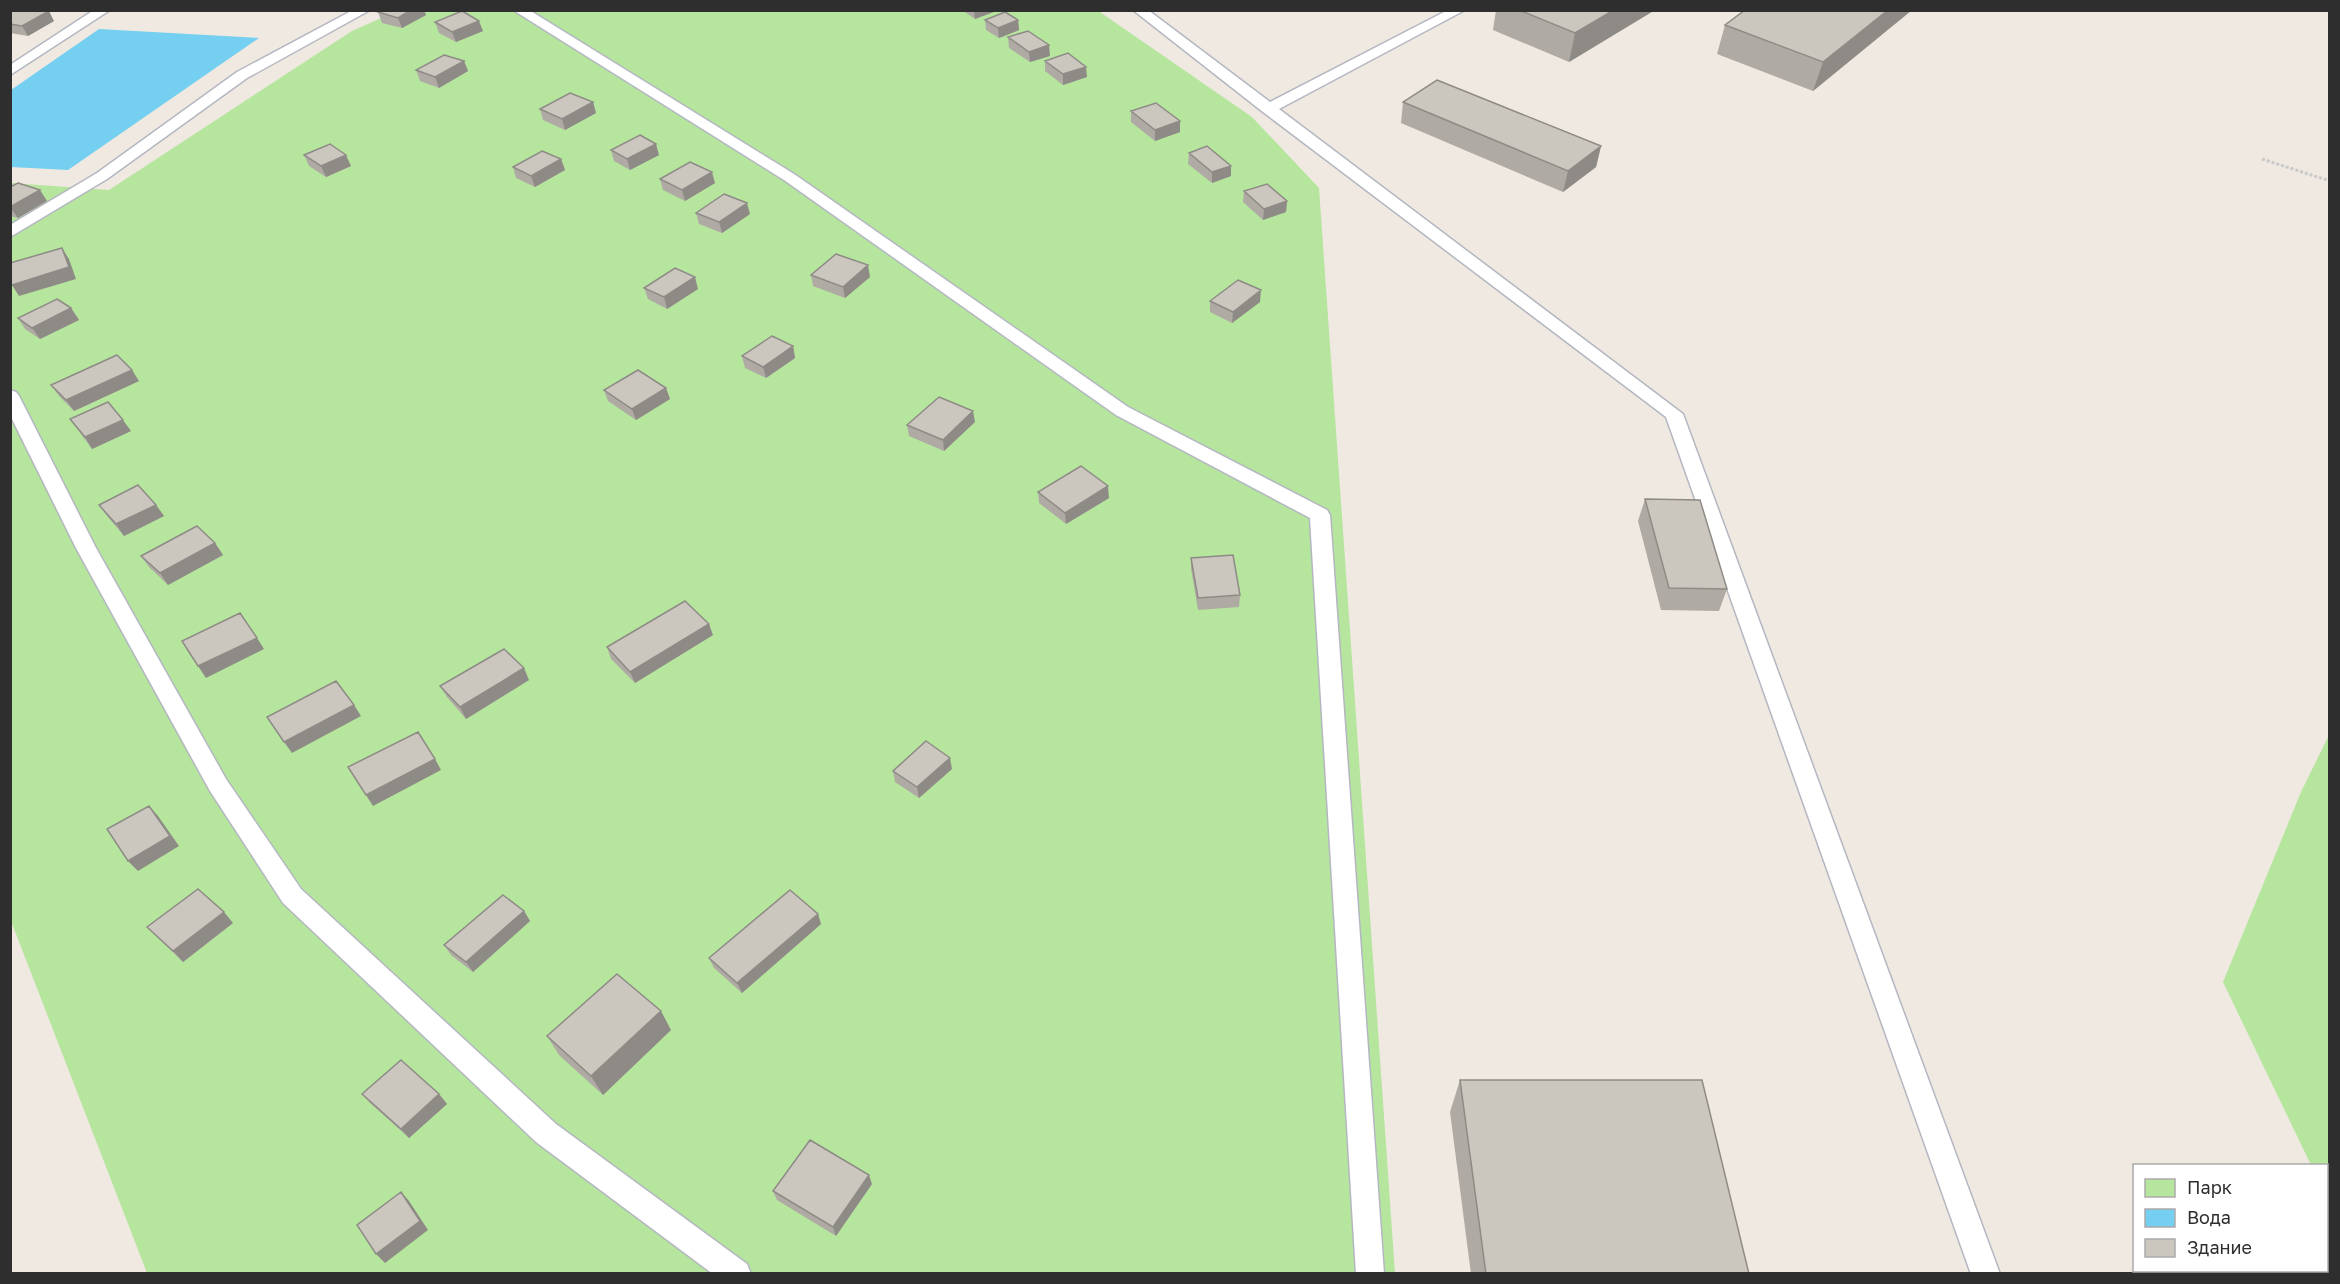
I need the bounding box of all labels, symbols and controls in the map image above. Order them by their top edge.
legend [2133,1164,2328,1272]
text: Парк [2187,1176,2232,1198]
text: Вода [2187,1206,2231,1228]
text: Здание [2187,1236,2252,1258]

